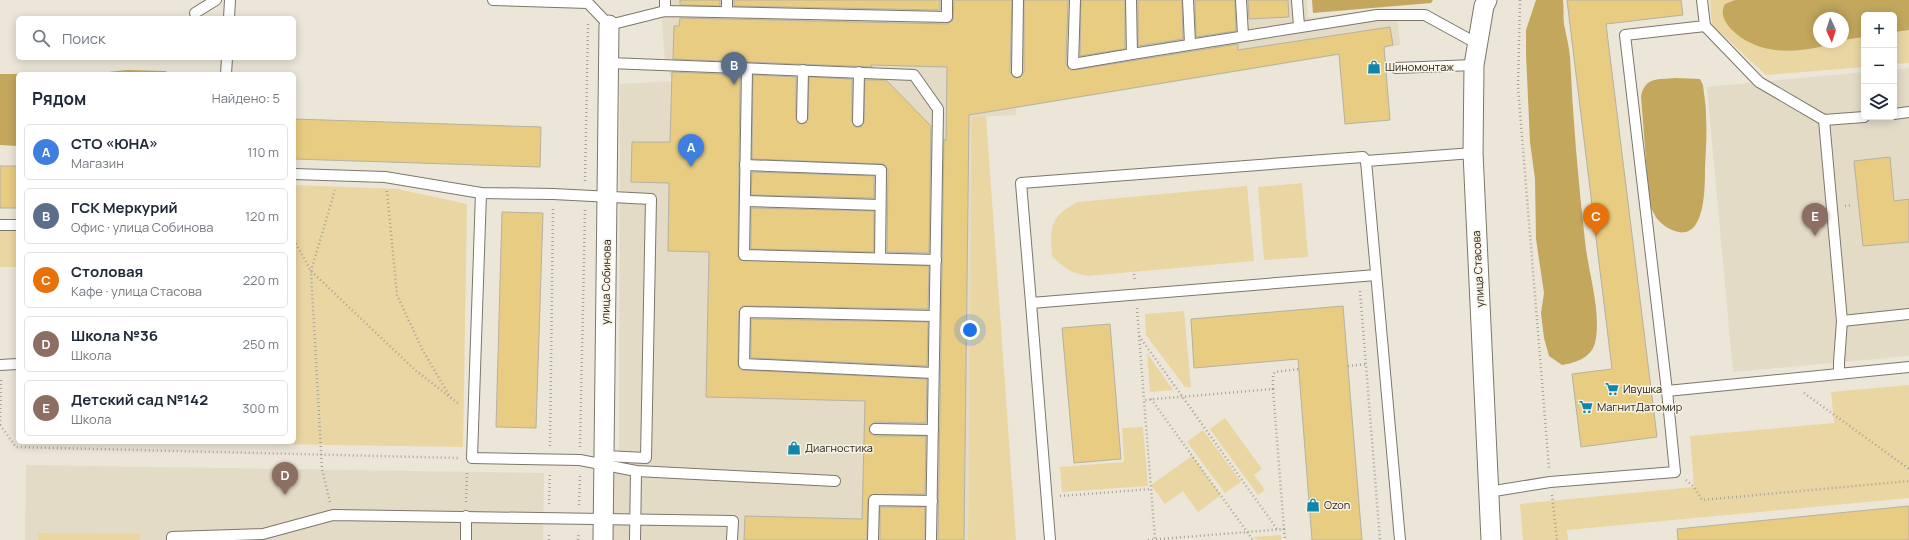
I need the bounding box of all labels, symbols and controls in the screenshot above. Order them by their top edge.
north arrow [1813,12,1849,48]
map controls [1861,12,1897,120]
button: + [1861,12,1897,48]
search box [16,16,296,60]
icon: search [30,27,52,49]
text: Поиск [62,28,106,49]
button: − [1861,48,1897,84]
pin: B [721,52,747,85]
shop icon: Шиномонтаж [1366,59,1382,75]
place label: Шиномонтаж [1385,59,1454,74]
button: layers [1861,84,1897,120]
text: Рядом [32,87,86,110]
text: Найдено: 5 [212,89,280,107]
text: СТО «ЮНА» [71,133,158,154]
pin: A [678,134,704,167]
text: A [42,143,50,161]
text: 110 m [247,143,279,161]
text: Магазин [71,154,124,172]
text: ГСК Меркурий [71,197,178,218]
pin: C [1583,203,1609,236]
pin: E [1802,203,1828,236]
text: B [42,207,50,225]
text: 120 m [245,207,279,225]
text: Офис · улица Собинова [71,218,213,236]
street label: улица Стасова [1468,230,1487,308]
street label: улица Собинова [597,239,614,325]
text: Столовая [71,261,143,282]
text: C [41,271,51,289]
text: 220 m [243,271,279,289]
text: Кафе · улица Стасова [71,282,202,300]
your location [960,320,980,340]
text: Школа №36 [71,325,158,346]
text: D [41,335,51,353]
text: 250 m [243,335,279,353]
text: Школа [71,346,112,364]
supermarket icon: Ивушка [1604,381,1620,397]
place label: Ивушка [1623,381,1662,396]
text: Детский сад №142 [71,389,208,410]
text: E [42,399,50,417]
text: 300 m [242,399,279,417]
supermarket icon: МагнитДатомир [1578,399,1594,415]
place label: МагнитДатомир [1597,399,1683,414]
text: Школа [71,410,112,428]
shop icon: Диагностика [786,440,802,456]
place label: Диагностика [805,440,873,455]
pin: D [272,462,298,495]
shop icon: Ozon [1305,497,1321,513]
place label: Ozon [1324,497,1350,512]

